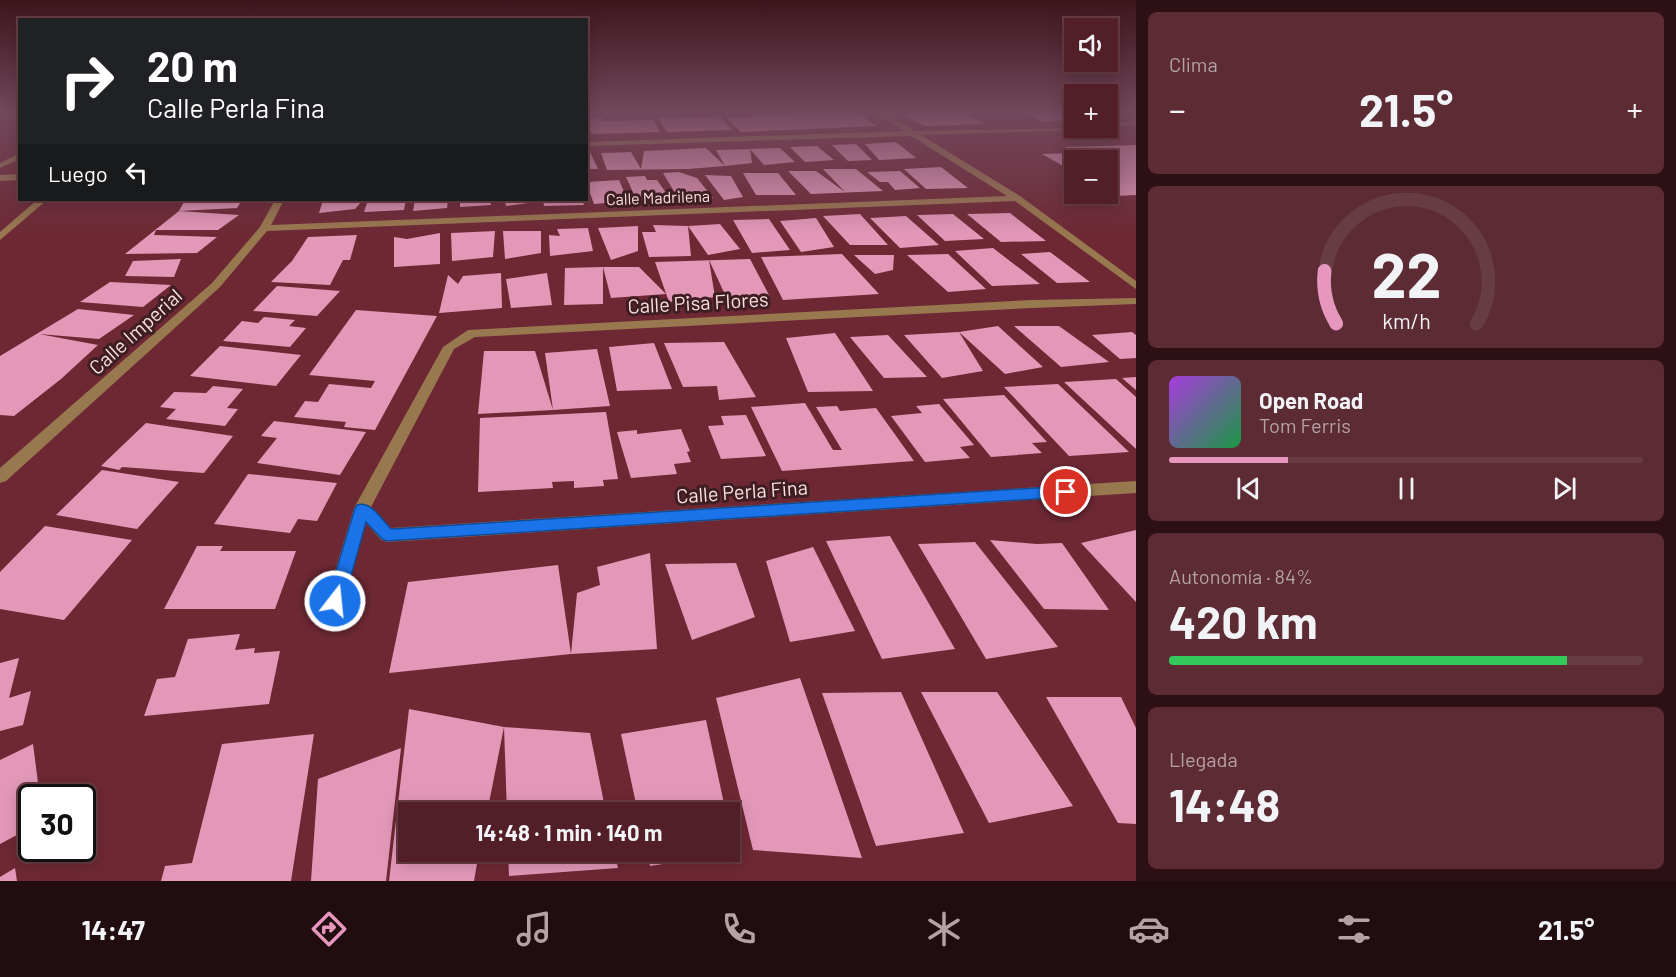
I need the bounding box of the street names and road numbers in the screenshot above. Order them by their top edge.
street label: Calle Madrilena [606,186,710,208]
street label: Calle Imperial [84,283,186,379]
street label: Calle Pisa Flores [627,286,769,318]
street label: Calle Perla Fina [675,474,809,508]

